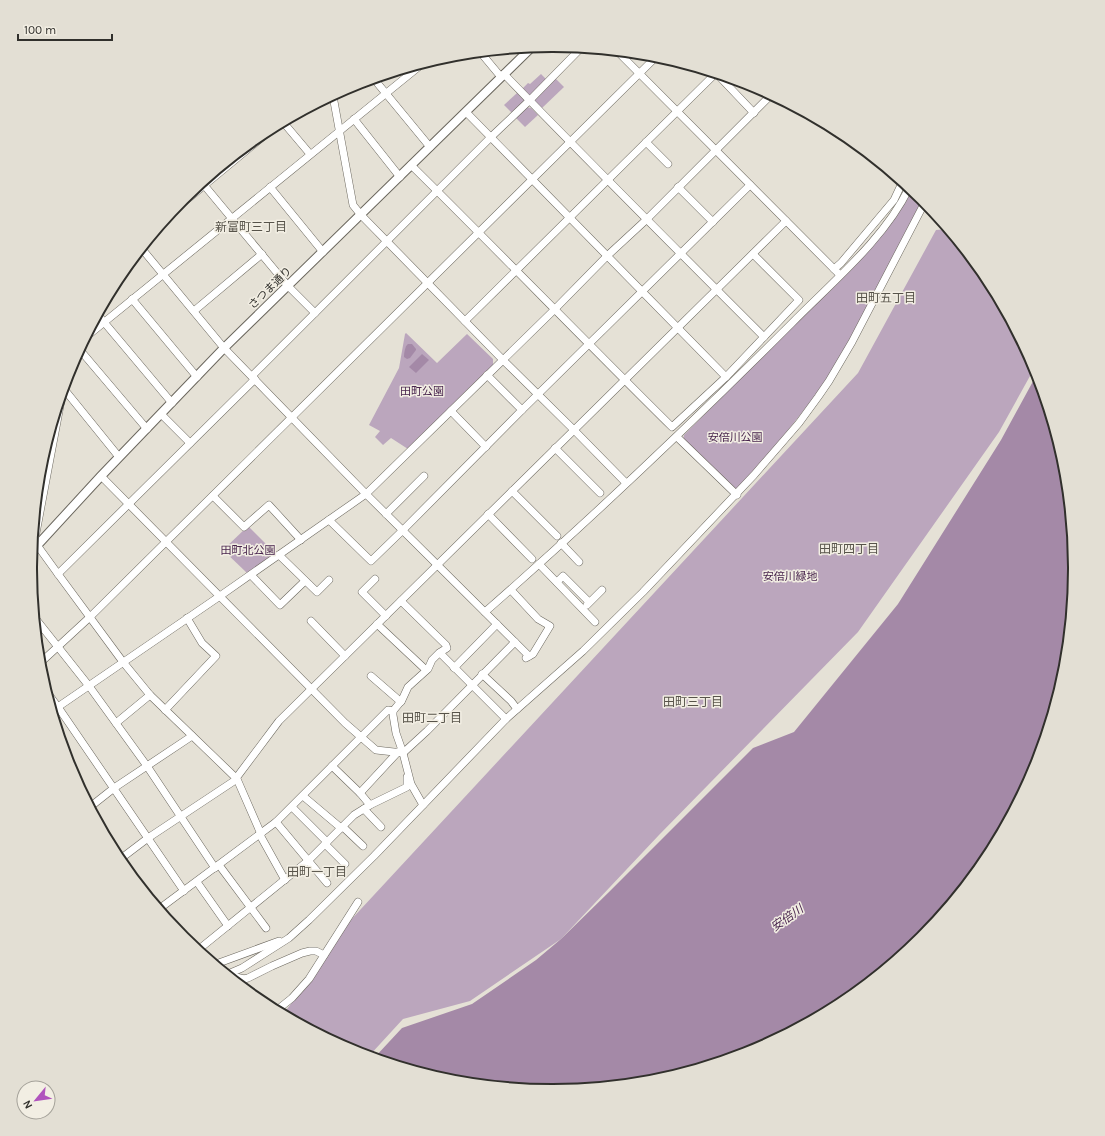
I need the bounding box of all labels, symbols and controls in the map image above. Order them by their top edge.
scale bar [18,16,112,42]
text: 100 m [24,23,56,37]
district label: 新富町三丁目 [215,220,287,234]
street label: さつま通り [246,264,294,312]
district label: 田町五丁目 [856,291,916,305]
park label: 田町公園 [400,385,444,398]
park label: 安倍川公園 [708,431,763,444]
district label: 田町四丁目 [819,542,879,556]
park label: 田町北公園 [221,544,276,557]
park label: 安倍川緑地 [763,570,818,583]
district label: 田町三丁目 [663,695,723,709]
district label: 田町二丁目 [402,711,462,725]
district label: 田町一丁目 [287,865,347,879]
water label: 安倍川 [768,901,807,934]
north arrow [16,1080,56,1120]
text: N [20,1098,35,1111]

